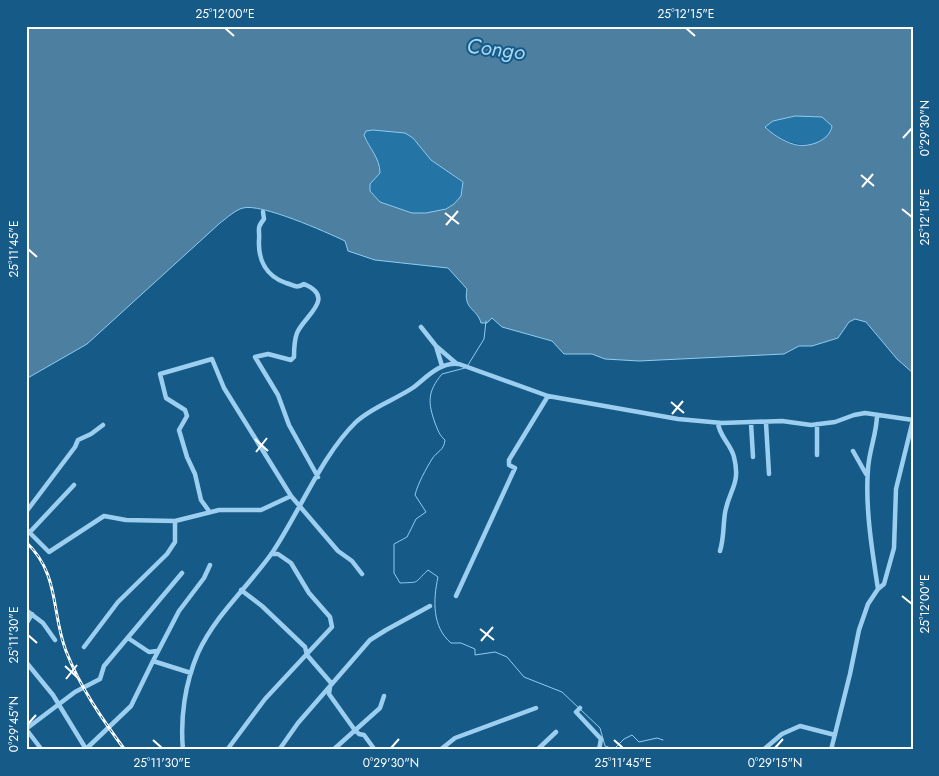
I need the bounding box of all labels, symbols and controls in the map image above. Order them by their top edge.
text: 25°12'00"E [195,5,255,23]
text: 25°12'15"E [658,5,714,23]
water label: Congo [465,31,527,67]
text: 0°29'30"N [916,100,934,156]
text: 25°12'15"E [916,189,934,245]
text: 25°11'45"E [5,220,23,278]
text: 25°12'00"E [916,574,934,634]
text: 25°11'30"E [5,606,23,664]
text: 0°29'45"N [5,696,23,752]
text: 25°11'30"E [133,754,191,772]
text: 0°29'30"N [363,754,419,772]
text: 25°11'45"E [594,754,652,772]
text: 0°29'15"N [748,754,802,772]

